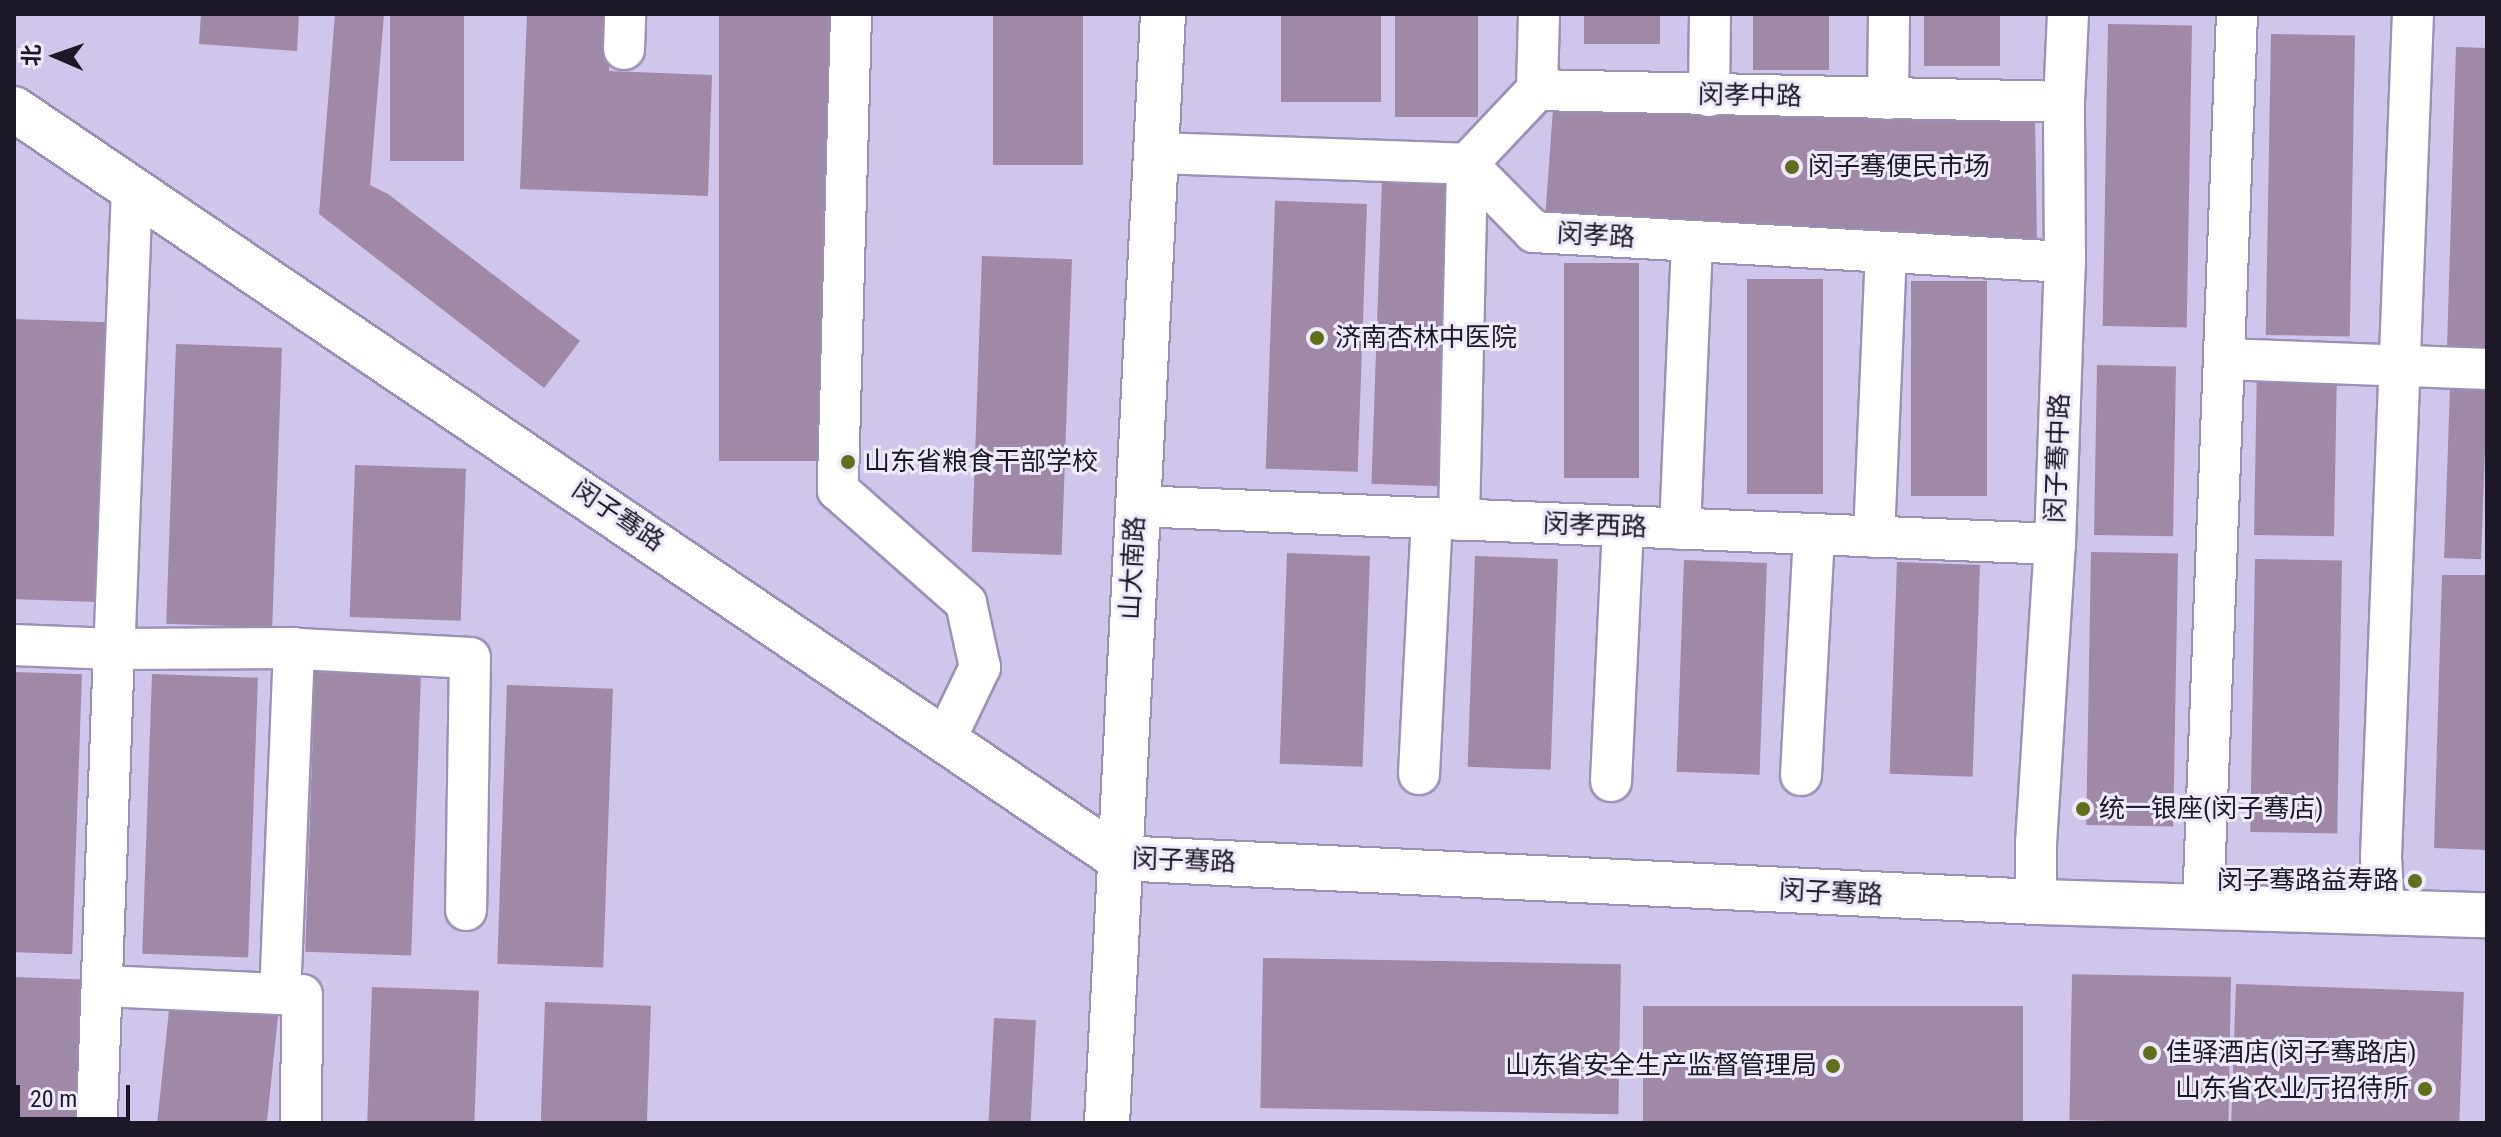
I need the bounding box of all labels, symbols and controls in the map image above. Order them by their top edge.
north arrow [16,16,96,96]
text: 北 [19,44,44,67]
street label: 闵孝中路 [1698,79,1802,113]
place label: 闵子骞便民市场 [1808,151,1990,183]
marker: 闵子骞便民市场 [1783,158,1801,176]
street label: 闵孝路 [1556,218,1636,254]
place label: 济南杏林中医院 [1335,322,1517,354]
marker: 济南杏林中医院 [1306,327,1328,349]
street label: 闵子骞中路 [2040,392,2076,524]
place label: 山东省粮食干部学校 [864,446,1098,478]
marker: 山东省粮食干部学校 [839,453,857,471]
street label: 闵子骞路 [566,474,670,558]
street label: 闵孝西路 [1542,509,1648,543]
street label: 山大南路 [1115,515,1151,621]
place label: 统一银座(闵子骞店) [2099,793,2323,825]
marker: 统一银座(闵子骞店) [2074,800,2092,818]
street label: 闵子骞路 [1131,844,1237,878]
place label: 闵子骞路益寿路 [2217,865,2399,897]
marker: 闵子骞路益寿路 [2406,872,2424,890]
street label: 闵子骞路 [1778,875,1884,911]
place label: 佳驿酒店(闵子骞路店) [2166,1037,2416,1069]
marker: 佳驿酒店(闵子骞路店) [2141,1044,2159,1062]
place label: 山东省安全生产监督管理局 [1505,1050,1817,1082]
marker: 山东省安全生产监督管理局 [1824,1057,1842,1075]
scale bar [20,1069,134,1119]
place label: 山东省农业厅招待所 [2175,1073,2409,1105]
marker: 山东省农业厅招待所 [2416,1080,2434,1098]
text: 20 m [30,1085,77,1113]

